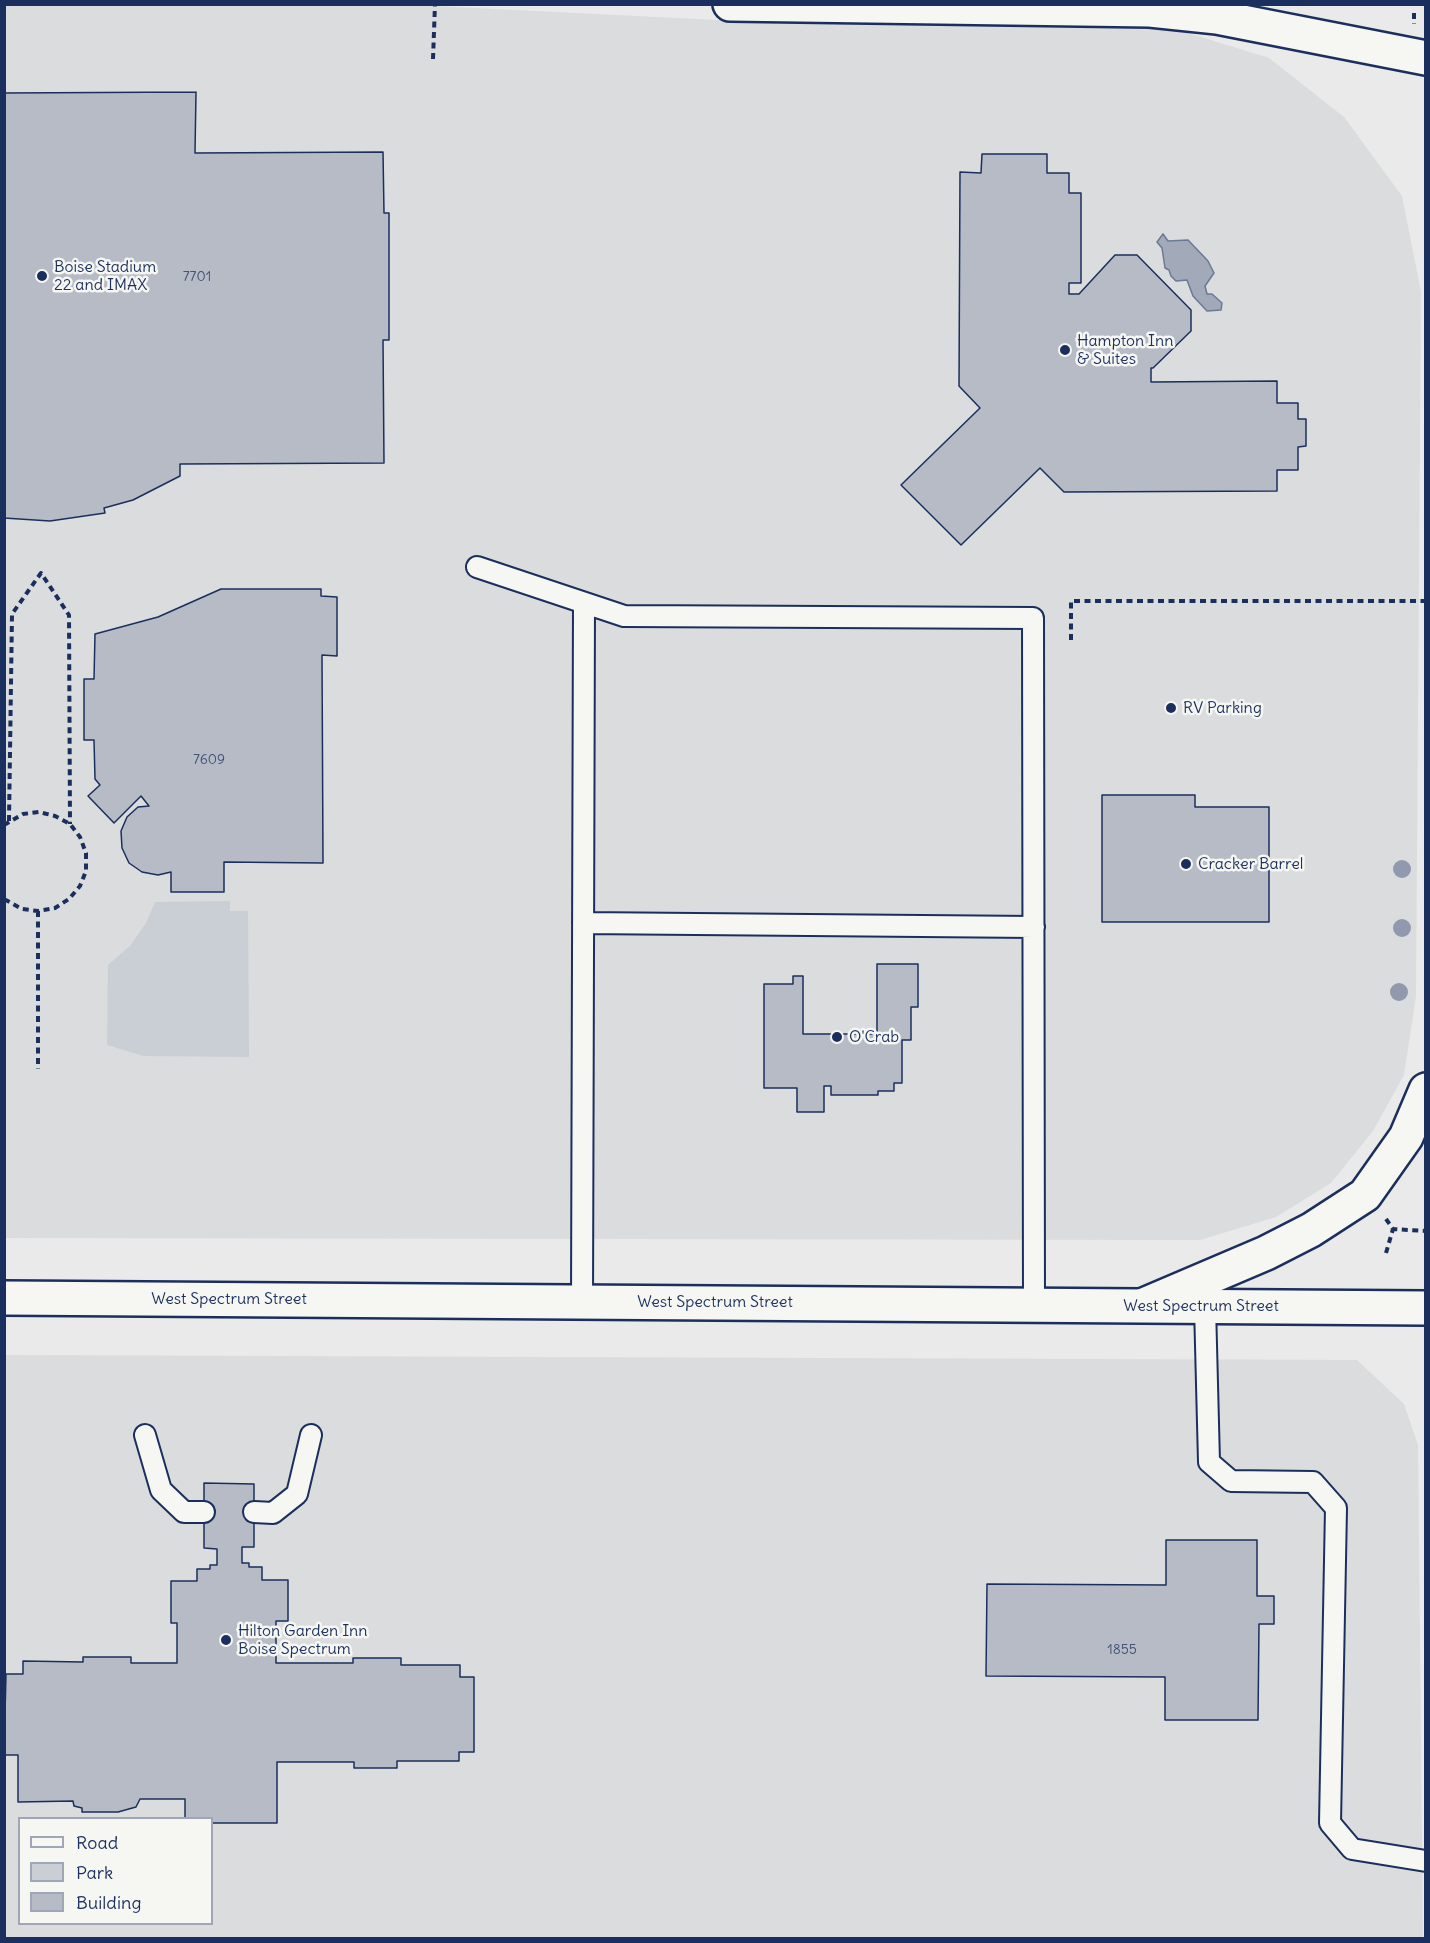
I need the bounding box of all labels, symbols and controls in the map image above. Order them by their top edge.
place label: Boise Stadium 22 and IMAX [54,257,156,295]
marker: Boise Stadium 22 and IMAX [35,269,49,283]
house number: 7701 [183,269,211,285]
place label: Hampton Inn & Suites [1077,331,1174,369]
marker: Hampton Inn & Suites [1058,343,1072,357]
place label: RV Parking [1183,698,1262,718]
marker: RV Parking [1164,701,1178,715]
house number: 7609 [193,752,225,768]
place label: Cracker Barrel [1198,854,1303,874]
marker: Cracker Barrel [1179,857,1193,871]
place label: O'Crab [849,1027,899,1047]
marker: O'Crab [830,1030,844,1044]
street label: West Spectrum Street [151,1289,307,1309]
street label: West Spectrum Street [637,1292,793,1312]
street label: West Spectrum Street [1123,1296,1279,1316]
place label: Hilton Garden Inn Boise Spectrum [238,1621,368,1659]
marker: Hilton Garden Inn Boise Spectrum [219,1633,233,1647]
house number: 1855 [1107,1642,1137,1658]
legend [18,1817,213,1925]
text: Road [76,1831,118,1854]
text: Park [76,1861,113,1884]
text: Building [76,1891,141,1914]

